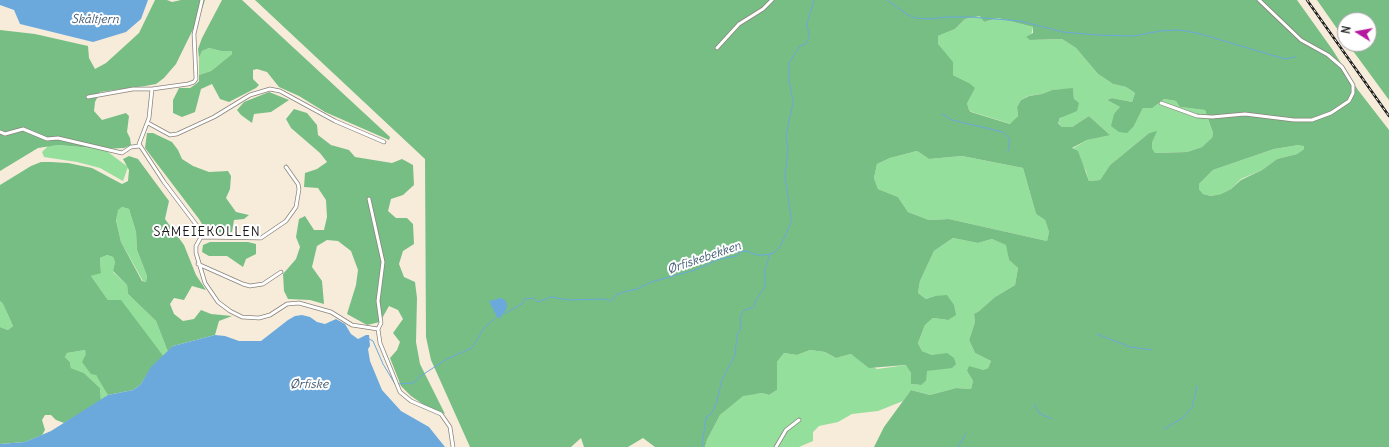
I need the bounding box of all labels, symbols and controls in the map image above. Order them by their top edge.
north arrow [1337,12,1377,52]
water label: Skåltjern [71,13,119,27]
text: N [1339,25,1354,35]
district label: SAMEIEKOLLEN [153,224,261,240]
water label: Ørfiskebekken [665,239,743,277]
water label: Ørfiske [290,378,328,392]

